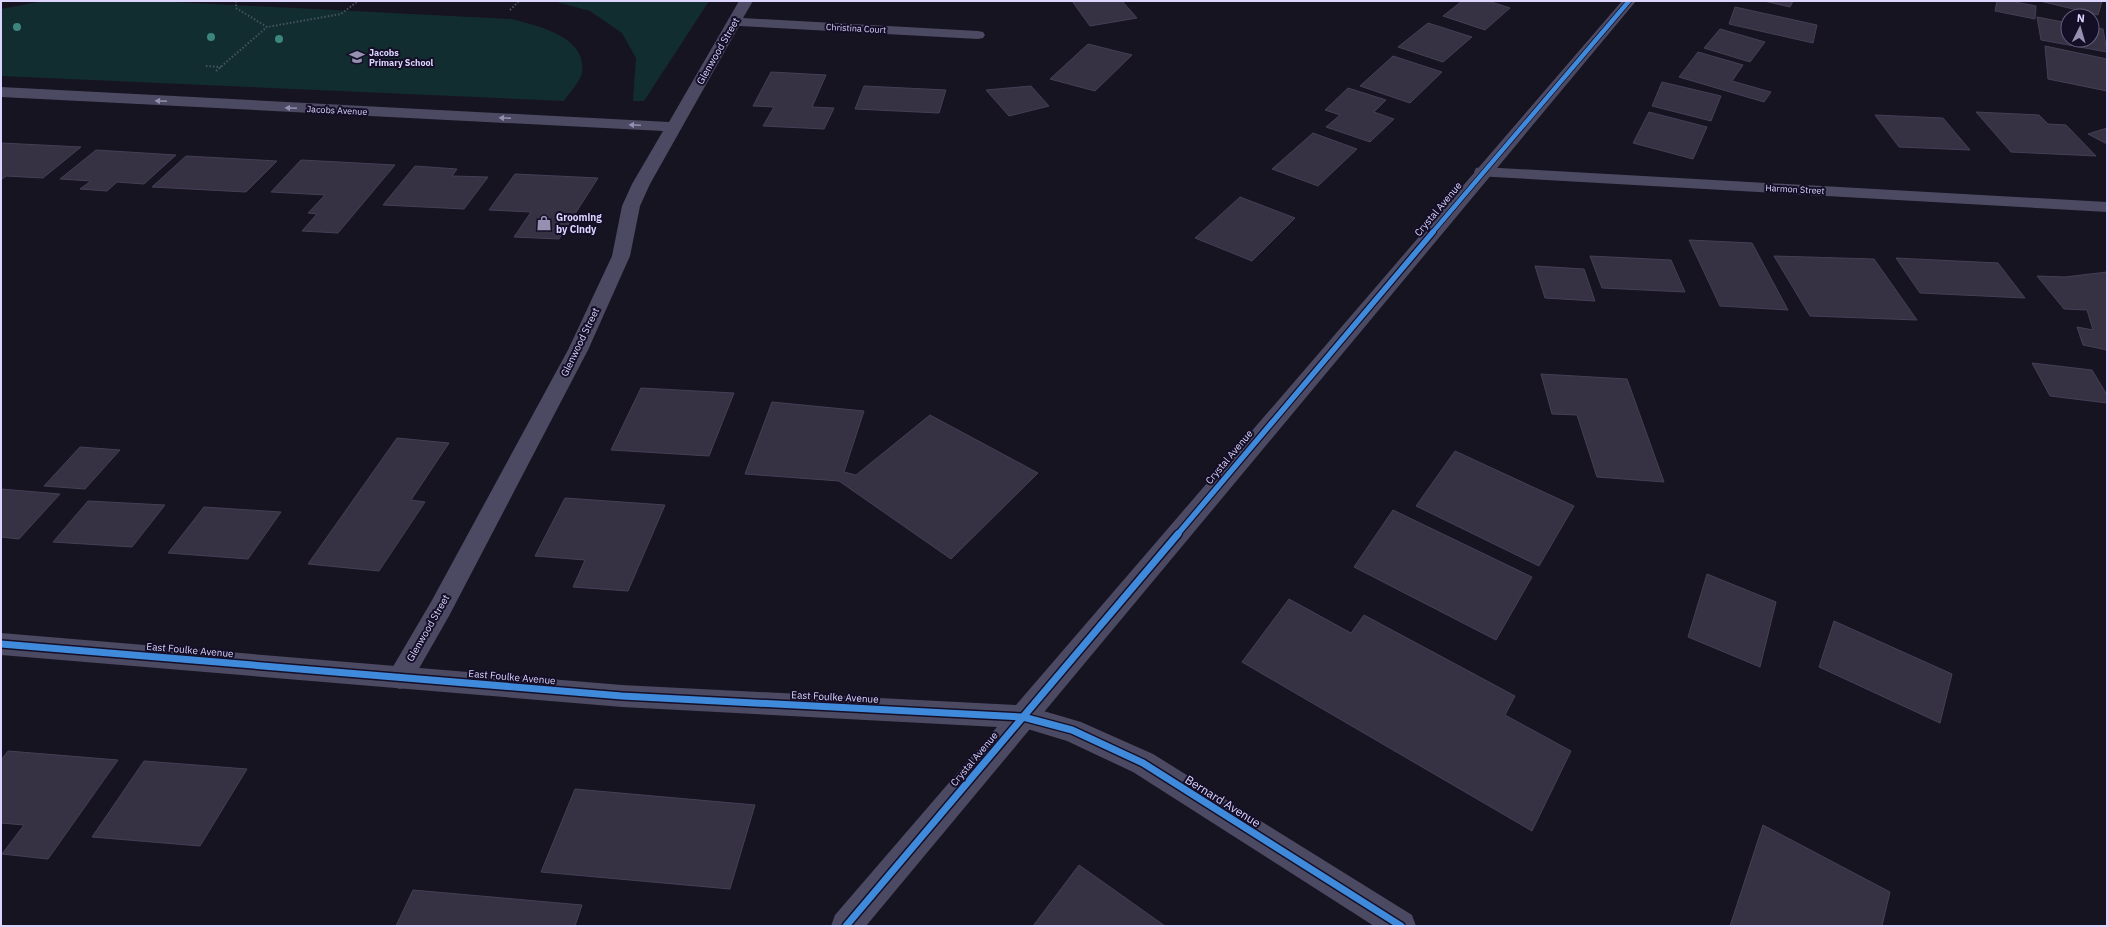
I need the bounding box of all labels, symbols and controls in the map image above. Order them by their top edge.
north arrow [2060,8,2100,48]
text: N [2076,11,2085,25]
street label: Glenwood Street [694,15,743,87]
street label: Christina Court [826,21,886,35]
place label: Jacobs Primary School [369,47,434,68]
school or university icon: Jacobs Primary School [348,48,366,66]
one-way arrow [154,98,167,104]
street label: Jacobs Avenue [306,103,368,117]
one-way arrow [285,104,297,111]
one-way arrow [499,115,511,122]
one-way arrow [628,121,641,128]
street label: Crystal Avenue [1411,179,1465,239]
street label: Harmon Street [1765,182,1825,196]
place label: Grooming by Cindy [556,211,602,236]
shop icon: Grooming by Cindy [535,214,553,232]
street label: Glenwood Street [558,305,603,379]
street label: Crystal Avenue [1202,427,1256,487]
street label: Glenwood Street [404,592,453,664]
street label: East Foulke Avenue [146,640,235,660]
street label: East Foulke Avenue [468,667,557,687]
street label: East Foulke Avenue [791,688,880,706]
street label: Crystal Avenue [947,729,1001,789]
street label: Bernard Avenue [1182,772,1264,830]

